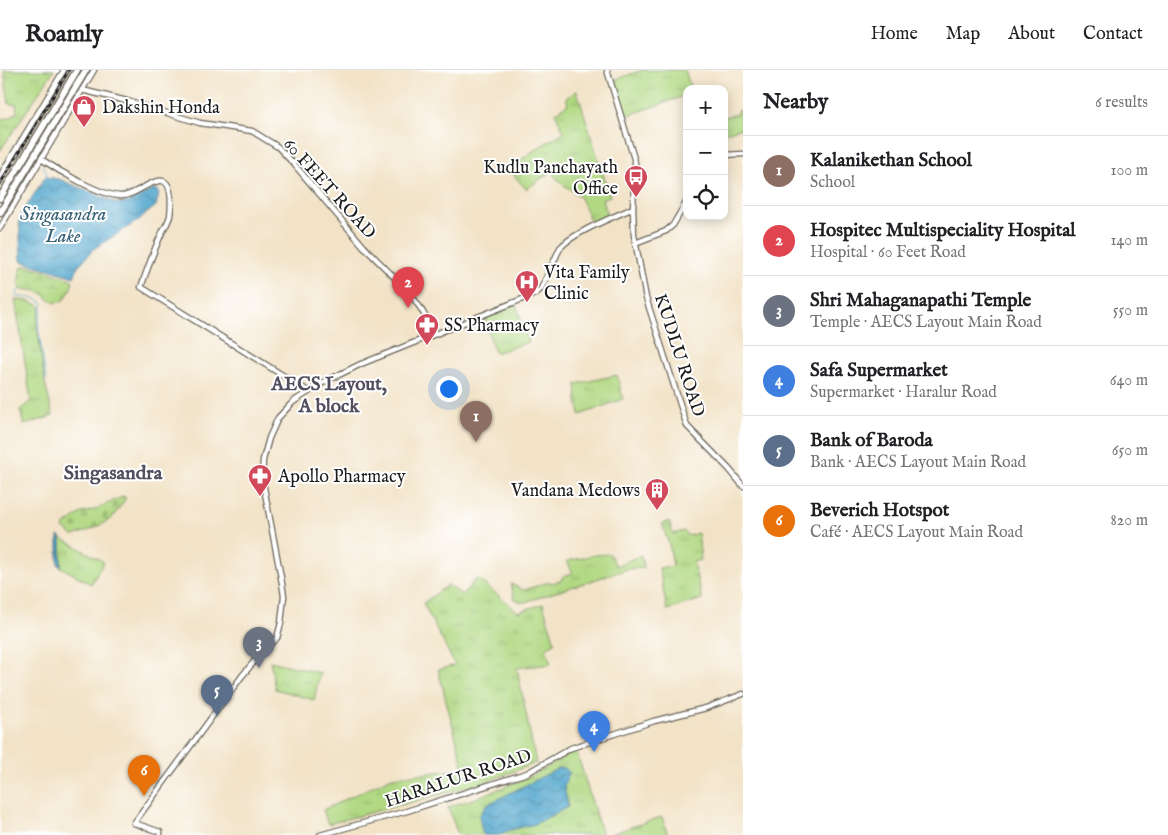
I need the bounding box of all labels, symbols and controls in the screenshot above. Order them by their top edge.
text: Roamly [25,19,103,50]
text: Home [871,23,918,46]
text: Map [946,23,980,46]
text: About [1008,23,1055,46]
text: Contact [1083,23,1143,46]
map controls [683,85,728,220]
button: + [683,85,728,130]
text: Nearby [763,89,828,116]
text: 6 results [1095,93,1148,113]
shop icon: Dakshin Honda [71,94,97,128]
place label: Dakshin Honda [102,97,220,120]
button: − [683,130,728,175]
street label: 60 FEET ROAD [277,134,380,244]
text: Kalanikethan School [810,149,972,173]
place label: Kudlu Panchayath Office [483,157,618,201]
text: 1 [776,161,782,181]
text: 100 m [1111,161,1148,181]
bus stop icon: Kudlu Panchayath Office [623,164,649,198]
text: School [810,173,855,193]
button: locate [683,175,728,220]
water label: Singasandra Lake [20,203,106,249]
text: Hospitec Multispeciality Hospital [810,219,1076,243]
text: 2 [775,231,783,251]
text: 140 m [1110,231,1148,251]
text: Hospital · 60 Feet Road [810,243,966,263]
place label: Vita Family Clinic [543,262,630,306]
pin: 2 [392,267,424,308]
hospital icon: Vita Family Clinic [514,269,540,303]
text: Shri Mahaganapathi Temple [810,289,1031,313]
street label: KUDLU ROAD [648,291,709,420]
text: 3 [776,301,782,321]
text: 550 m [1113,301,1148,321]
pharmacy icon: SS Pharmacy [414,312,440,346]
text: Temple · AECS Layout Main Road [810,313,1042,333]
place label: SS Pharmacy [444,315,539,338]
text: Safa Supermarket [810,359,948,383]
text: 4 [775,371,783,391]
text: 640 m [1110,371,1148,391]
district label: AECS Layout, A block [270,373,387,419]
your location [436,376,462,402]
text: Supermarket · Haralur Road [810,383,997,403]
pin: 1 [460,401,492,442]
text: Bank of Baroda [810,429,933,453]
text: 5 [776,441,782,461]
text: 650 m [1112,441,1148,461]
text: Bank · AECS Layout Main Road [810,453,1026,473]
district label: Singasandra [64,461,163,486]
pharmacy icon: Apollo Pharmacy [247,463,273,497]
place label: Apollo Pharmacy [277,466,406,489]
building icon: Vandana Medows [644,477,670,511]
place label: Vandana Medows [510,480,640,503]
text: Beverich Hotspot [810,499,949,523]
text: 6 [776,511,782,531]
text: 820 m [1111,511,1148,531]
text: Café · AECS Layout Main Road [810,523,1023,543]
pin: 3 [243,627,275,668]
pin: 5 [201,675,233,716]
pin: 4 [578,711,610,752]
street label: HARALUR ROAD [382,745,535,814]
pin: 6 [128,755,160,796]

